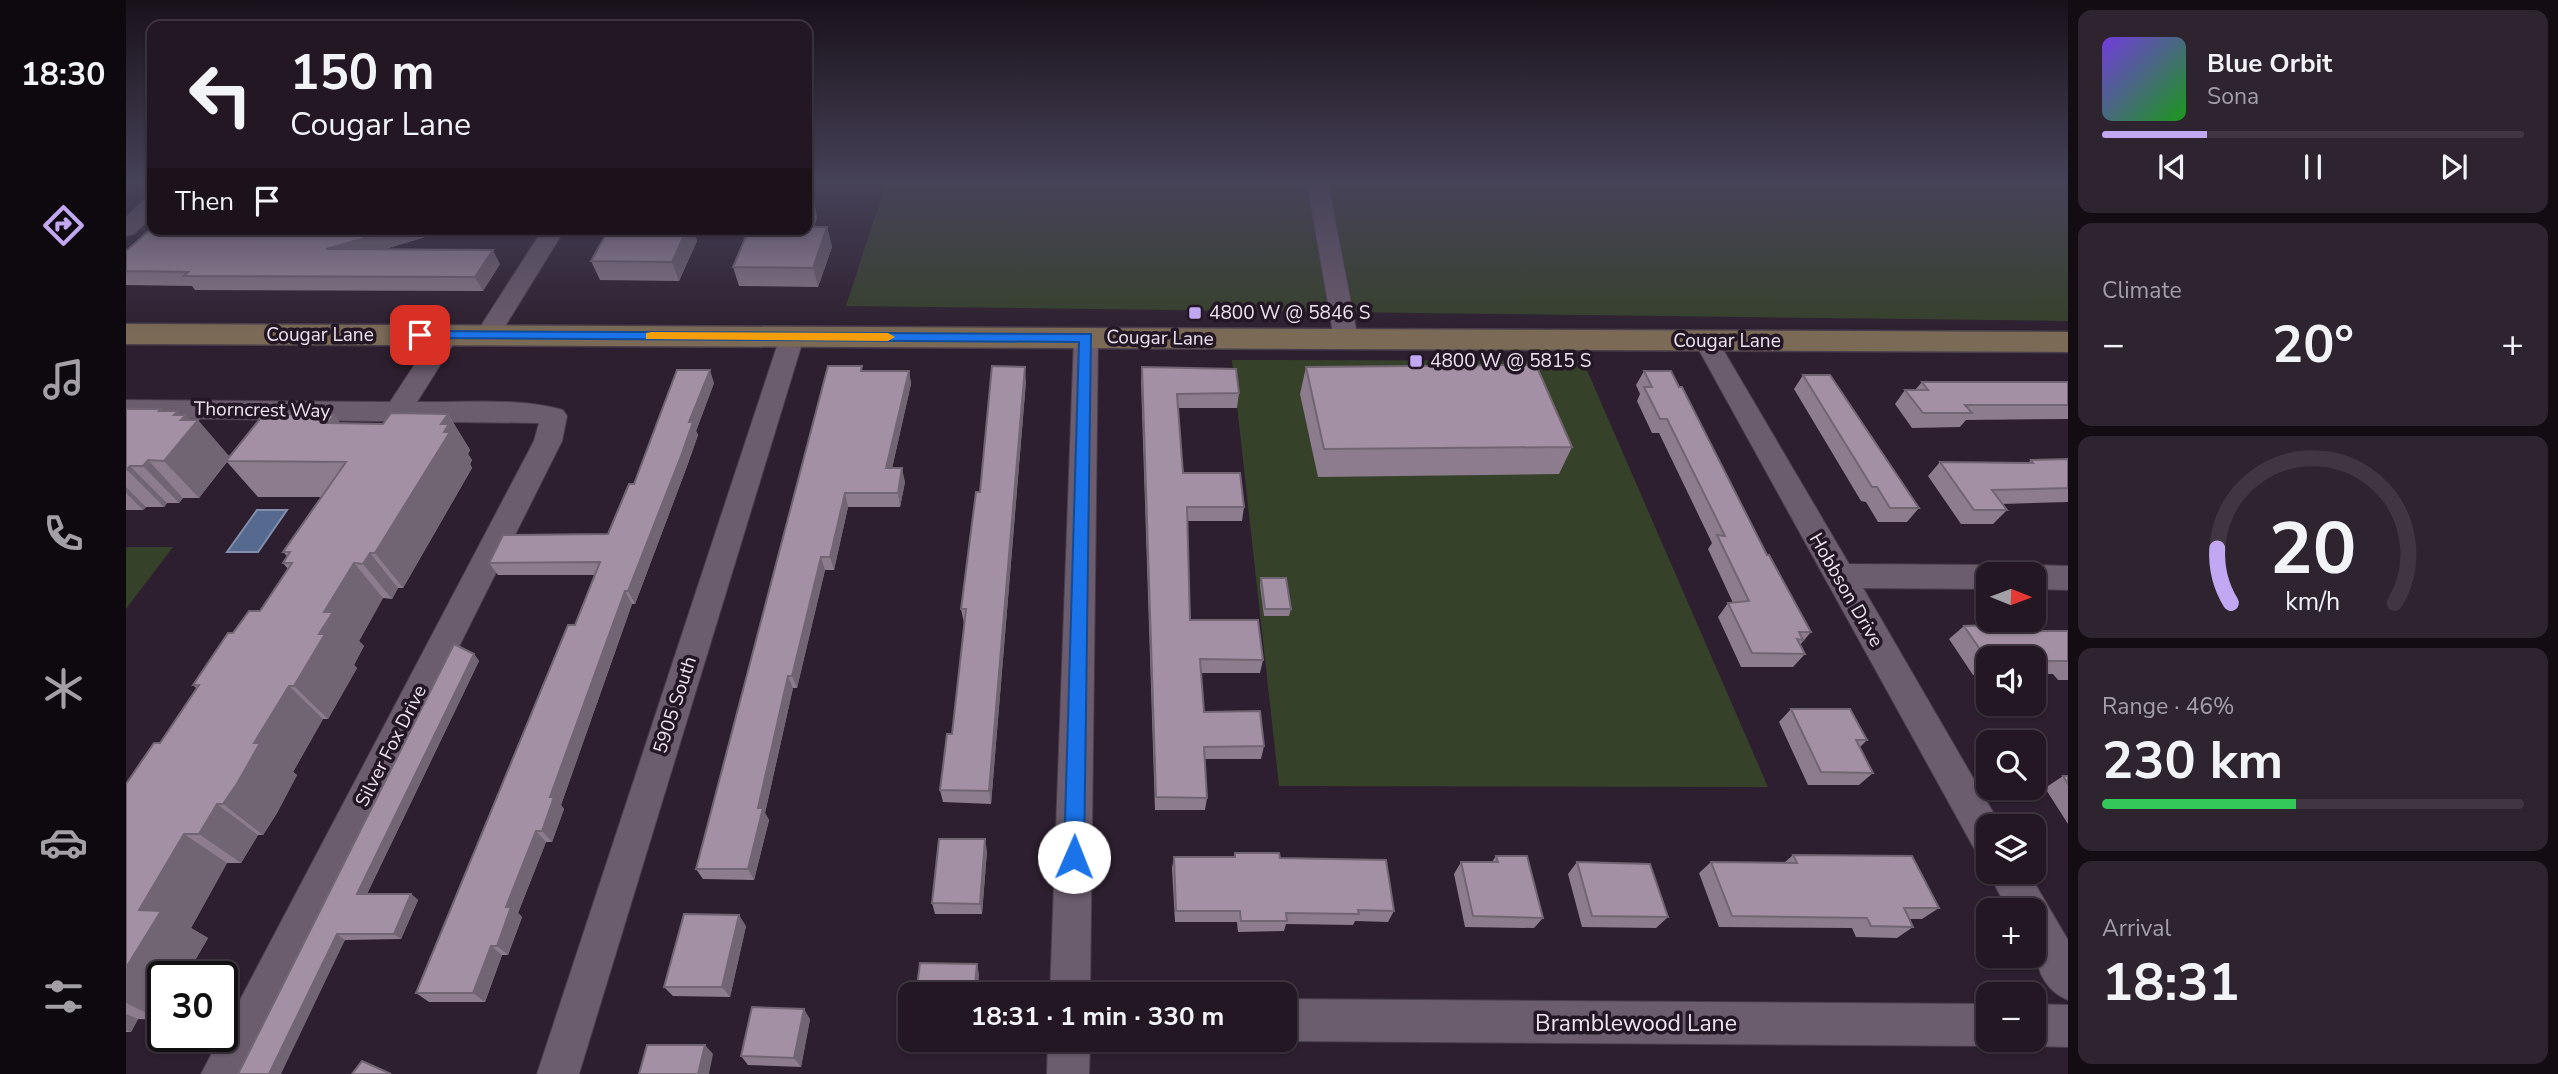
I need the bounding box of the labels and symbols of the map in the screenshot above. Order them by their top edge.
place label: 4800 W @ 5846 S [1209,300,1370,326]
pin [390,305,450,365]
marker: 4800 W @ 5846 S [1187,305,1203,321]
street label: Cougar Lane [266,322,374,348]
street label: Cougar Lane [1106,324,1214,352]
street label: Cougar Lane [1673,328,1781,354]
place label: 4800 W @ 5815 S [1430,348,1591,374]
marker: 4800 W @ 5815 S [1408,353,1424,369]
street label: Thorncrest Way [194,396,331,424]
street label: Hobbson Drive [1803,528,1889,652]
north arrow [1976,562,2046,632]
street label: 5905 South [647,653,703,757]
street label: Silver Fox Drive [349,681,433,811]
position arrow [1037,820,1111,894]
speed limit sign: 30 [147,961,238,1052]
street label: Bramblewood Lane [1535,1008,1737,1039]

